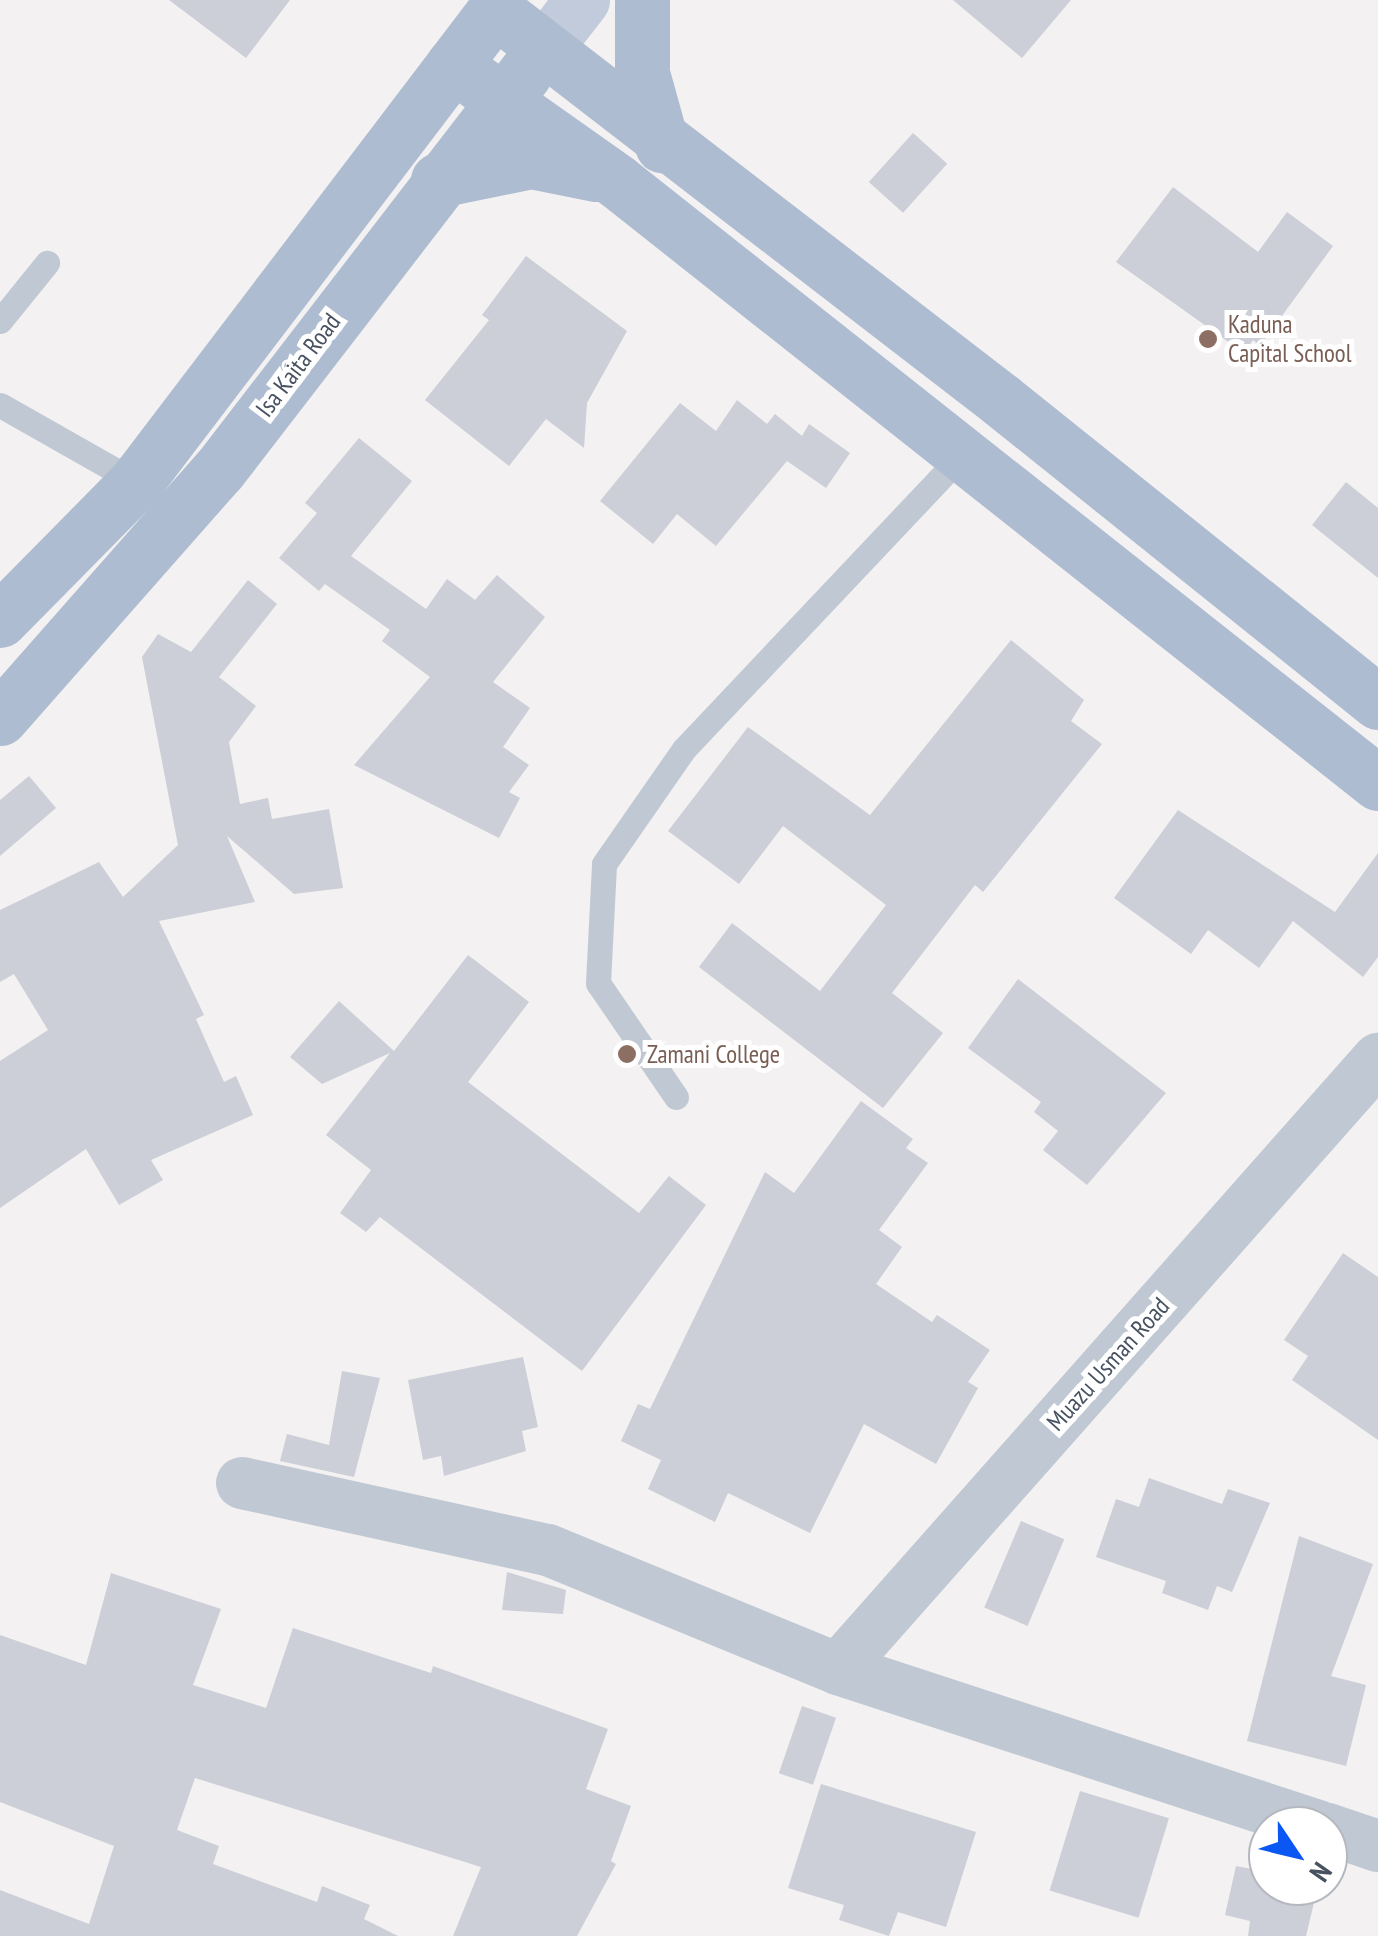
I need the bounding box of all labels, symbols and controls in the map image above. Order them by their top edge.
street label: Isa Kaita Road [249,307,347,423]
place label: Kaduna Capital School [1228,310,1351,369]
marker: Kaduna Capital School [1197,328,1219,350]
place label: Zamani College [647,1039,780,1069]
marker: Zamani College [616,1043,638,1065]
street label: Muazu Usman Road [1040,1291,1176,1437]
north arrow [1248,1806,1348,1906]
text: N [1302,1856,1341,1889]

